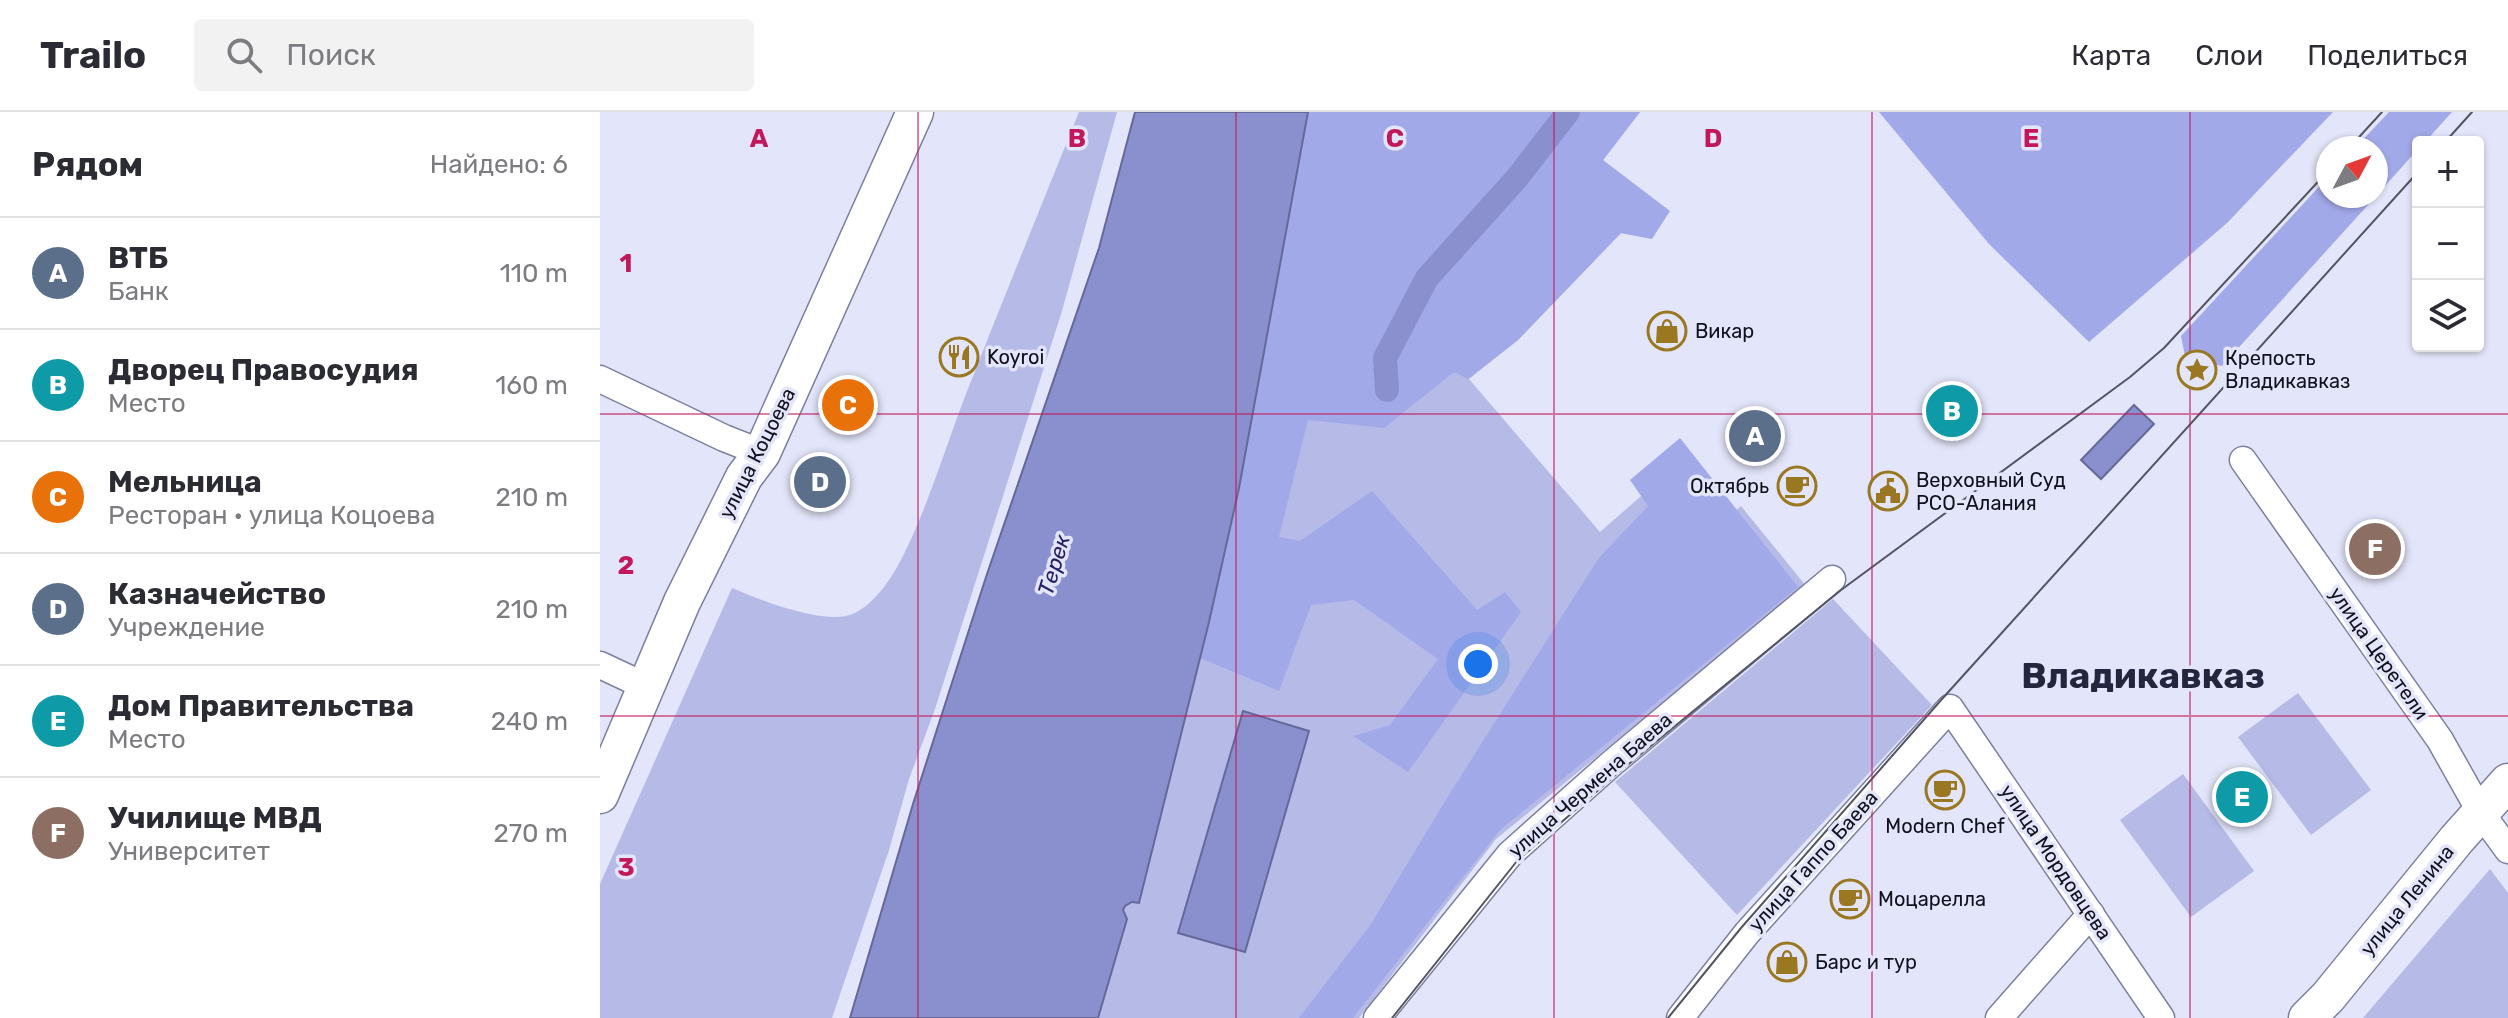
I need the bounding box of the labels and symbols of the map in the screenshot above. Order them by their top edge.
text: A [750,123,769,154]
text: B [1068,123,1086,154]
text: C [1386,123,1404,154]
text: D [1704,123,1722,154]
text: E [2023,123,2039,154]
north arrow [2316,136,2388,208]
text: 1 [620,248,632,279]
shop icon: Викар [1646,310,1688,352]
place label: Викар [1695,319,1754,343]
restaurant icon: Koyroi [938,336,980,378]
place label: Koyroi [987,345,1044,369]
place label: Крепость Владикавказ [2225,346,2350,393]
place icon: Крепость Владикавказ [2176,349,2218,391]
pin: C [822,375,874,435]
pin: B [1926,381,1978,441]
street label: улица Коцоева [714,384,800,522]
pin: A [1729,406,1781,466]
pin: D [794,452,846,512]
cafe icon: Октябрь [1776,465,1818,507]
place label: Верховный Суд РСО-Алания [1916,468,2066,515]
public building icon: Верховный Суд РСО-Алания [1867,470,1909,512]
place label: Октябрь [1690,474,1769,498]
pin: F [2349,519,2401,579]
water label: Терек [1032,531,1076,599]
text: 2 [618,550,634,581]
street label: улица Церетели [2324,582,2434,724]
your location [1458,644,1498,684]
district label: Владикавказ [2021,654,2265,697]
street label: улица Чермена Баева [1503,707,1677,863]
pin: E [2216,767,2268,827]
cafe icon: Modern Chef [1924,769,1966,811]
street label: улица Мордовцева [1995,780,2117,944]
street label: улица Гаппо Баева [1743,786,1883,936]
place label: Modern Chef [1885,814,2005,838]
street label: улица Ленина [2355,840,2459,960]
text: 3 [617,852,635,883]
cafe icon: Моцарелла [1829,878,1871,920]
place label: Моцарелла [1878,887,1986,911]
shop icon: Барс и тур [1766,941,1808,983]
place label: Барс и тур [1815,950,1917,974]

